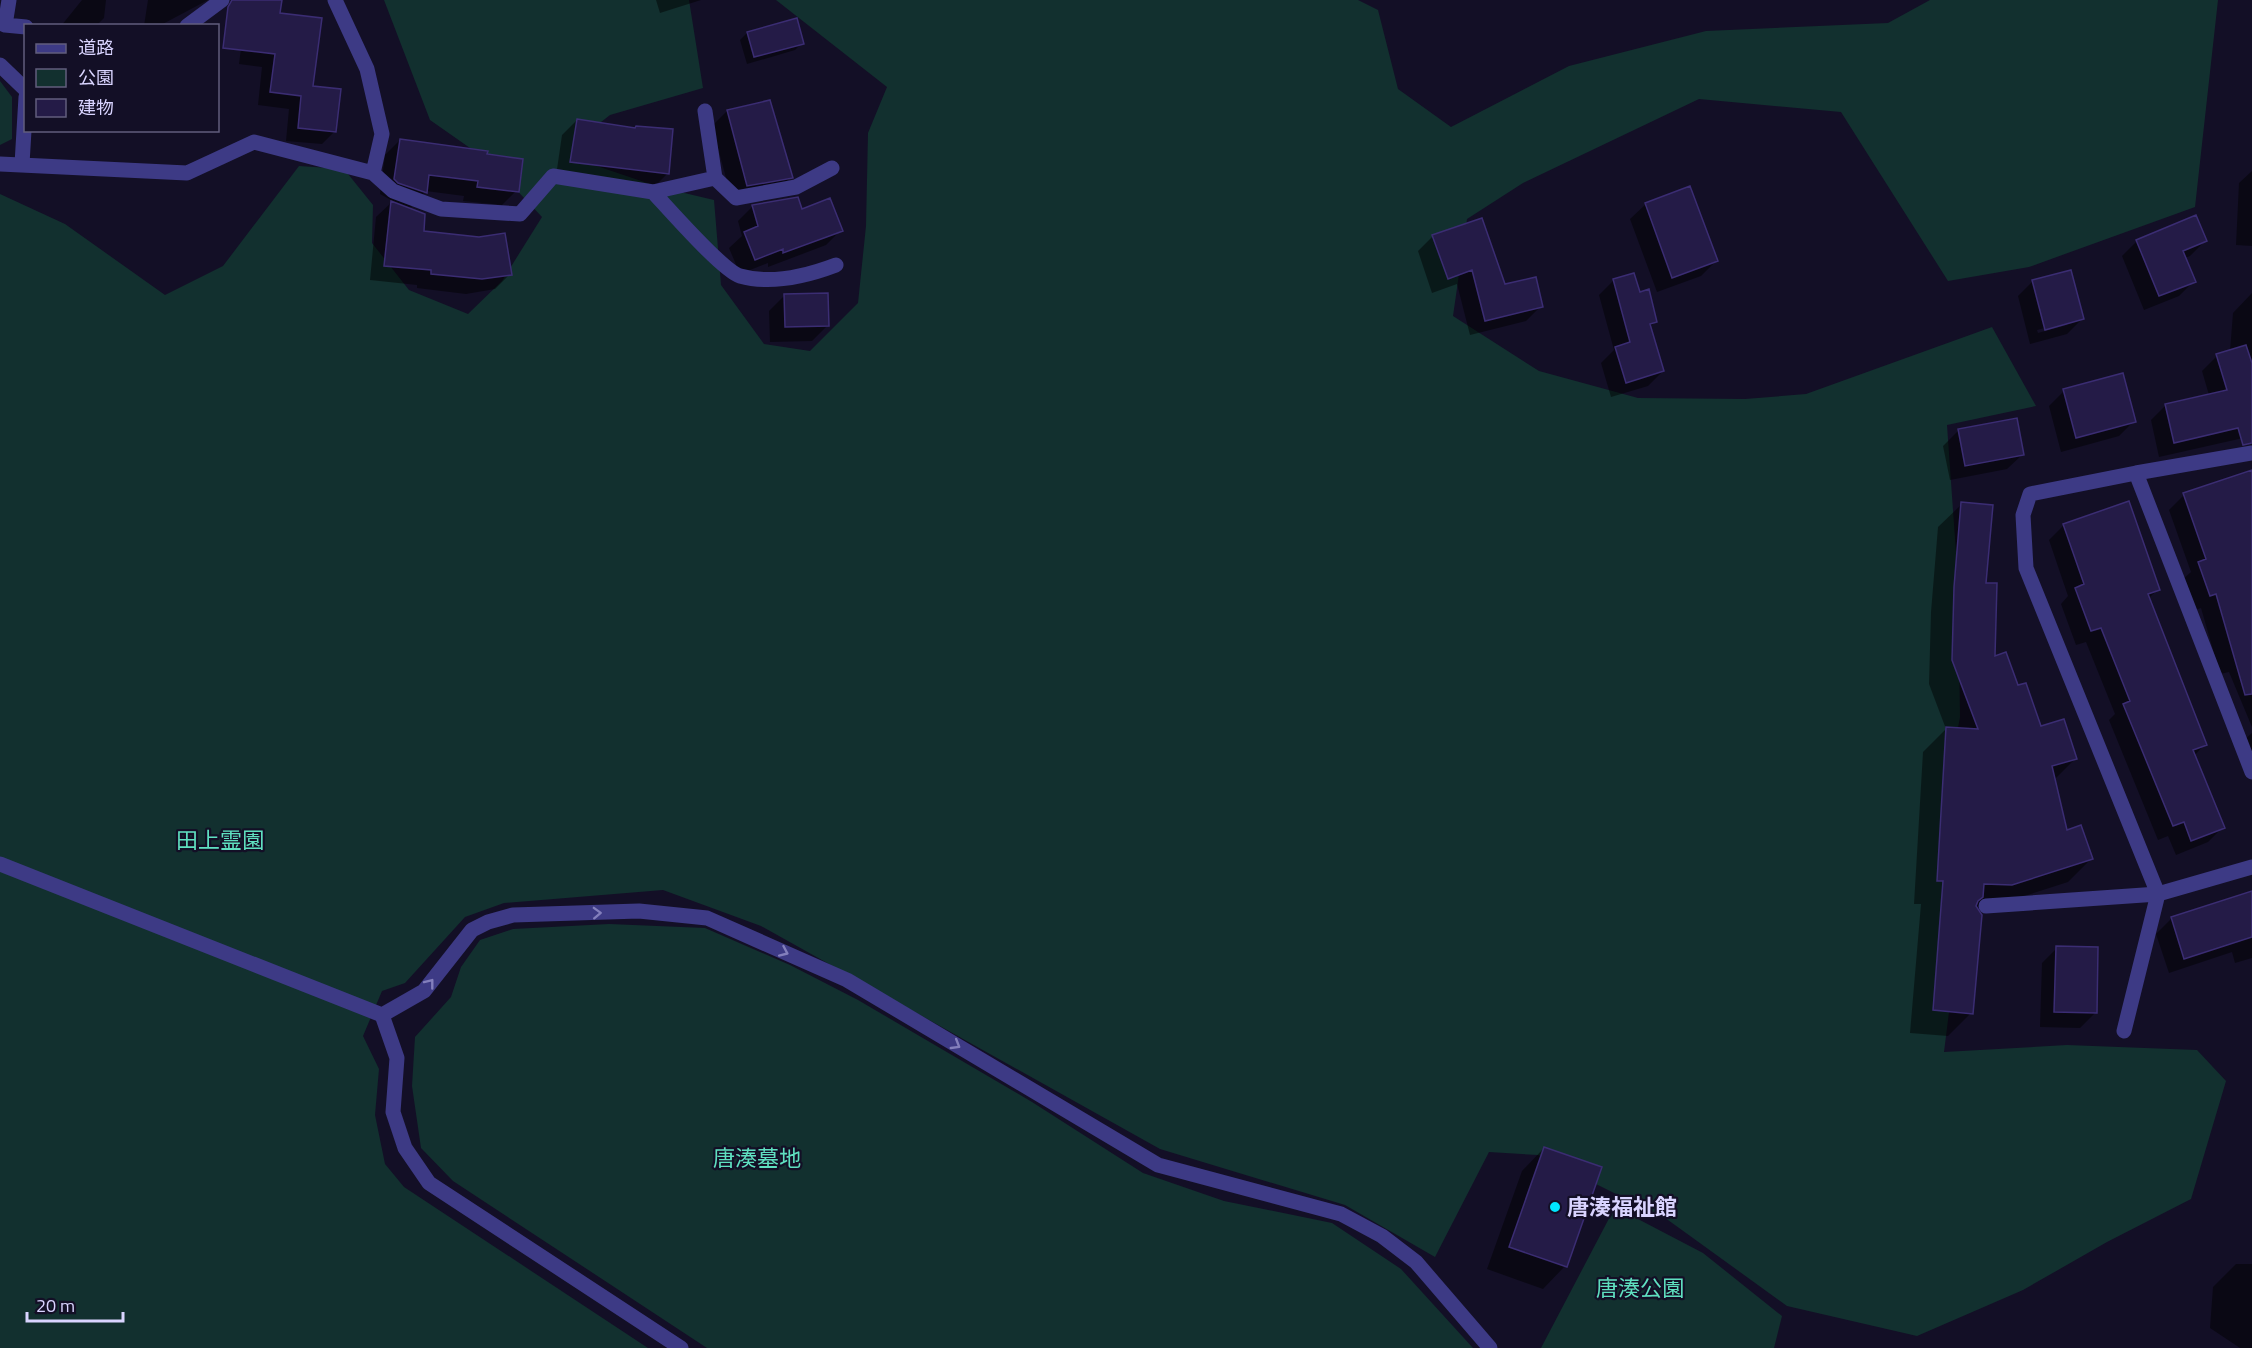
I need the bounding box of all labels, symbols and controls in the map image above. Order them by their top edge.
legend [24,24,219,132]
text: 道路 [78,34,114,61]
text: 公園 [78,64,114,91]
text: 建物 [78,94,114,121]
park label: 田上霊園 [176,823,264,857]
one-way arrow [592,906,601,919]
one-way arrow [778,945,789,957]
one-way arrow [423,978,434,989]
one-way arrow [950,1037,960,1049]
park label: 唐湊墓地 [713,1141,801,1175]
place label: 唐湊福祉館 [1567,1190,1677,1224]
marker: 唐湊福祉館 [1548,1200,1562,1214]
park label: 唐湊公園 [1596,1271,1684,1305]
scale bar [27,1285,123,1323]
text: 20 m [36,1292,75,1319]

